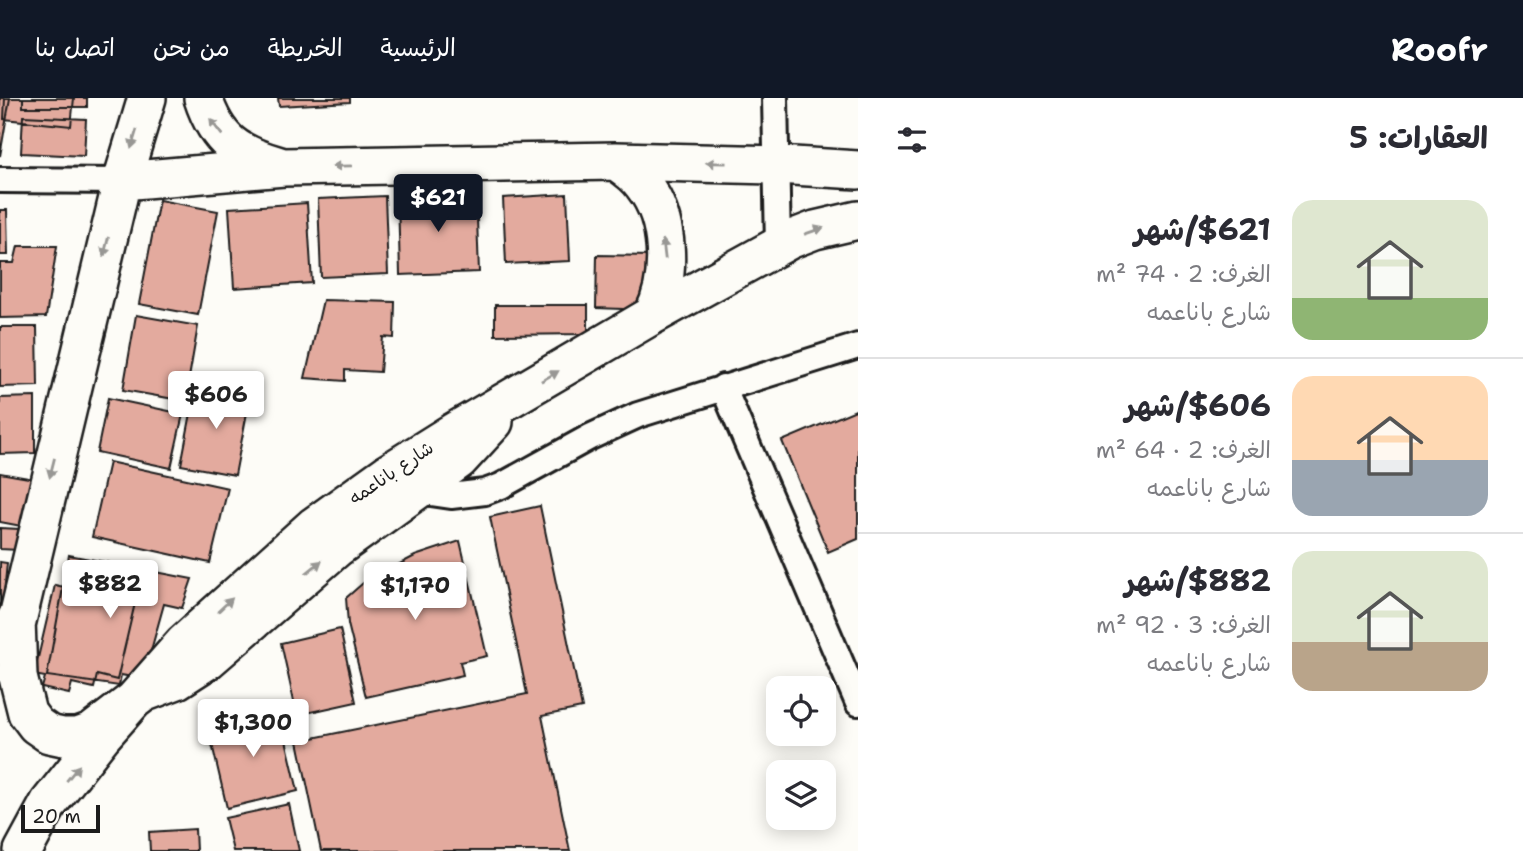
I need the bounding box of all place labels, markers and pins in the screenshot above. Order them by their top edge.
pin: $621 [397,174,479,234]
pin: $606 [175,372,257,431]
pin: $882 [69,560,151,620]
pin: $1,170 [358,562,472,622]
pin: $1,300 [196,700,310,759]

